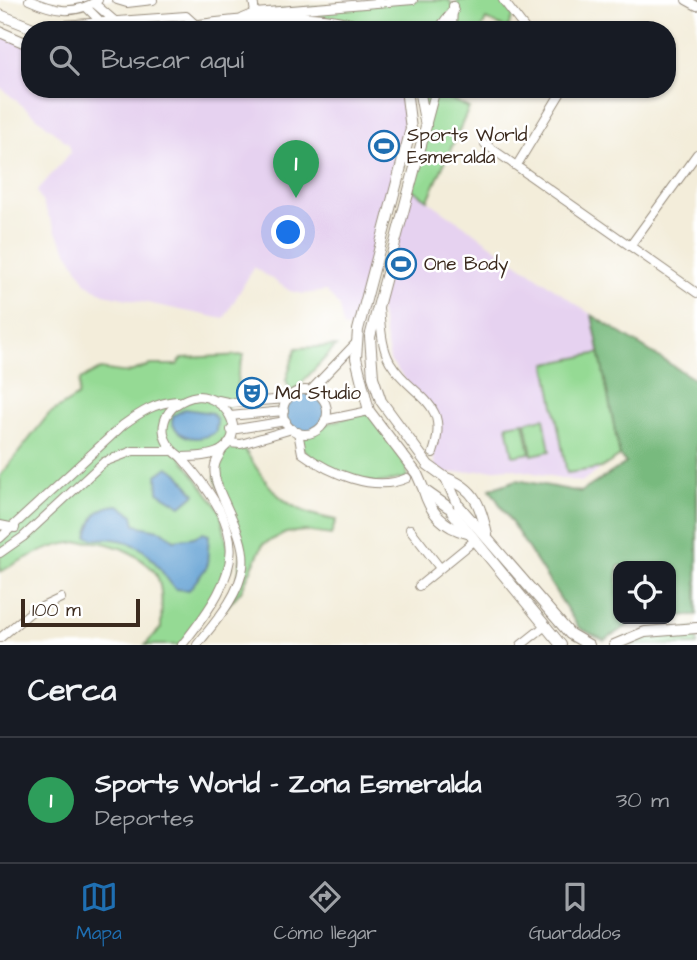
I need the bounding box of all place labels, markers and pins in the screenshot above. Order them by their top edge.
place label: Sports World Esmeralda [407,122,528,171]
sports icon: Sports World Esmeralda [367,129,401,163]
pin: 1 [273,140,319,198]
sports icon: One Body [384,247,418,281]
place label: One Body [424,251,509,279]
theatre icon: Md Studio [235,376,269,410]
place label: Md Studio [275,380,361,407]

